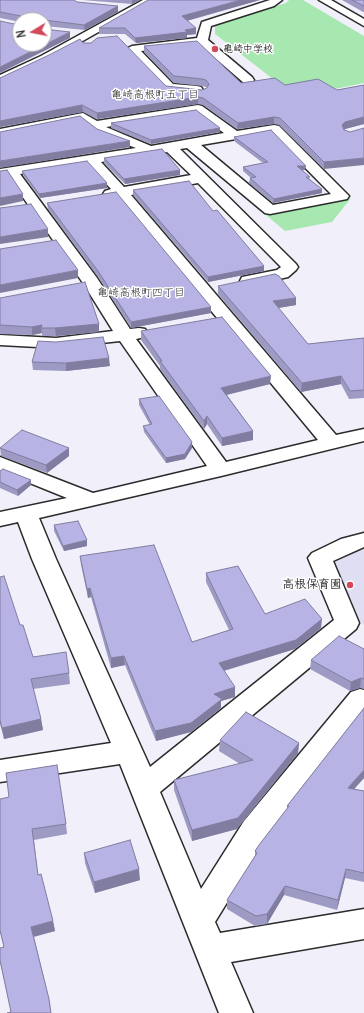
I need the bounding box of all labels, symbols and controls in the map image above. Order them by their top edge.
north arrow [12,12,52,52]
text: N [14,29,29,39]
place label: 亀崎中学校 [223,43,273,55]
marker: 亀崎中学校 [210,44,220,54]
district label: 亀崎高根町五丁目 [111,88,199,102]
district label: 亀崎高根町四丁目 [97,286,185,300]
place label: 高根保育園 [282,578,342,592]
marker: 高根保育園 [345,580,355,590]

